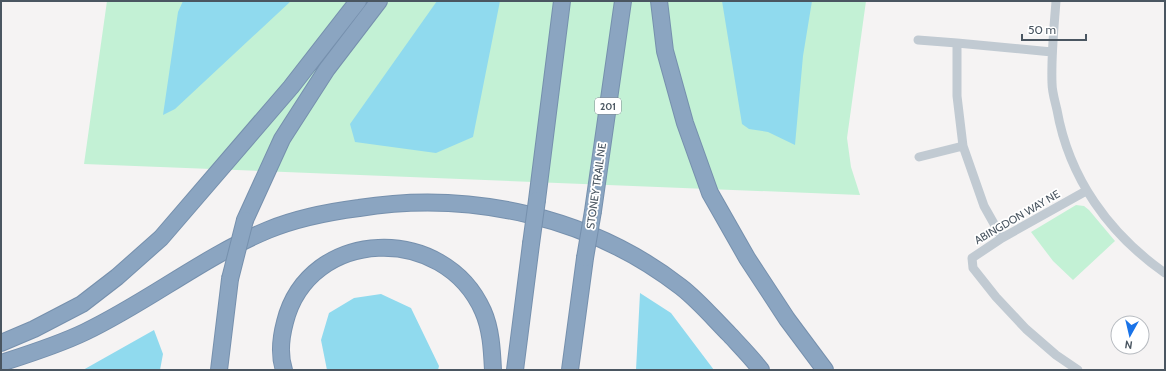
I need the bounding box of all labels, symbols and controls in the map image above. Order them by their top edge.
scale bar [1022,16,1086,42]
text: 50 m [1028,22,1056,37]
road number: 201 [595,98,621,114]
street label: STONEY TRAIL NE [583,142,609,230]
street label: ABINGDON WAY NE [972,187,1062,247]
north arrow [1110,315,1150,355]
text: N [1124,337,1133,352]

